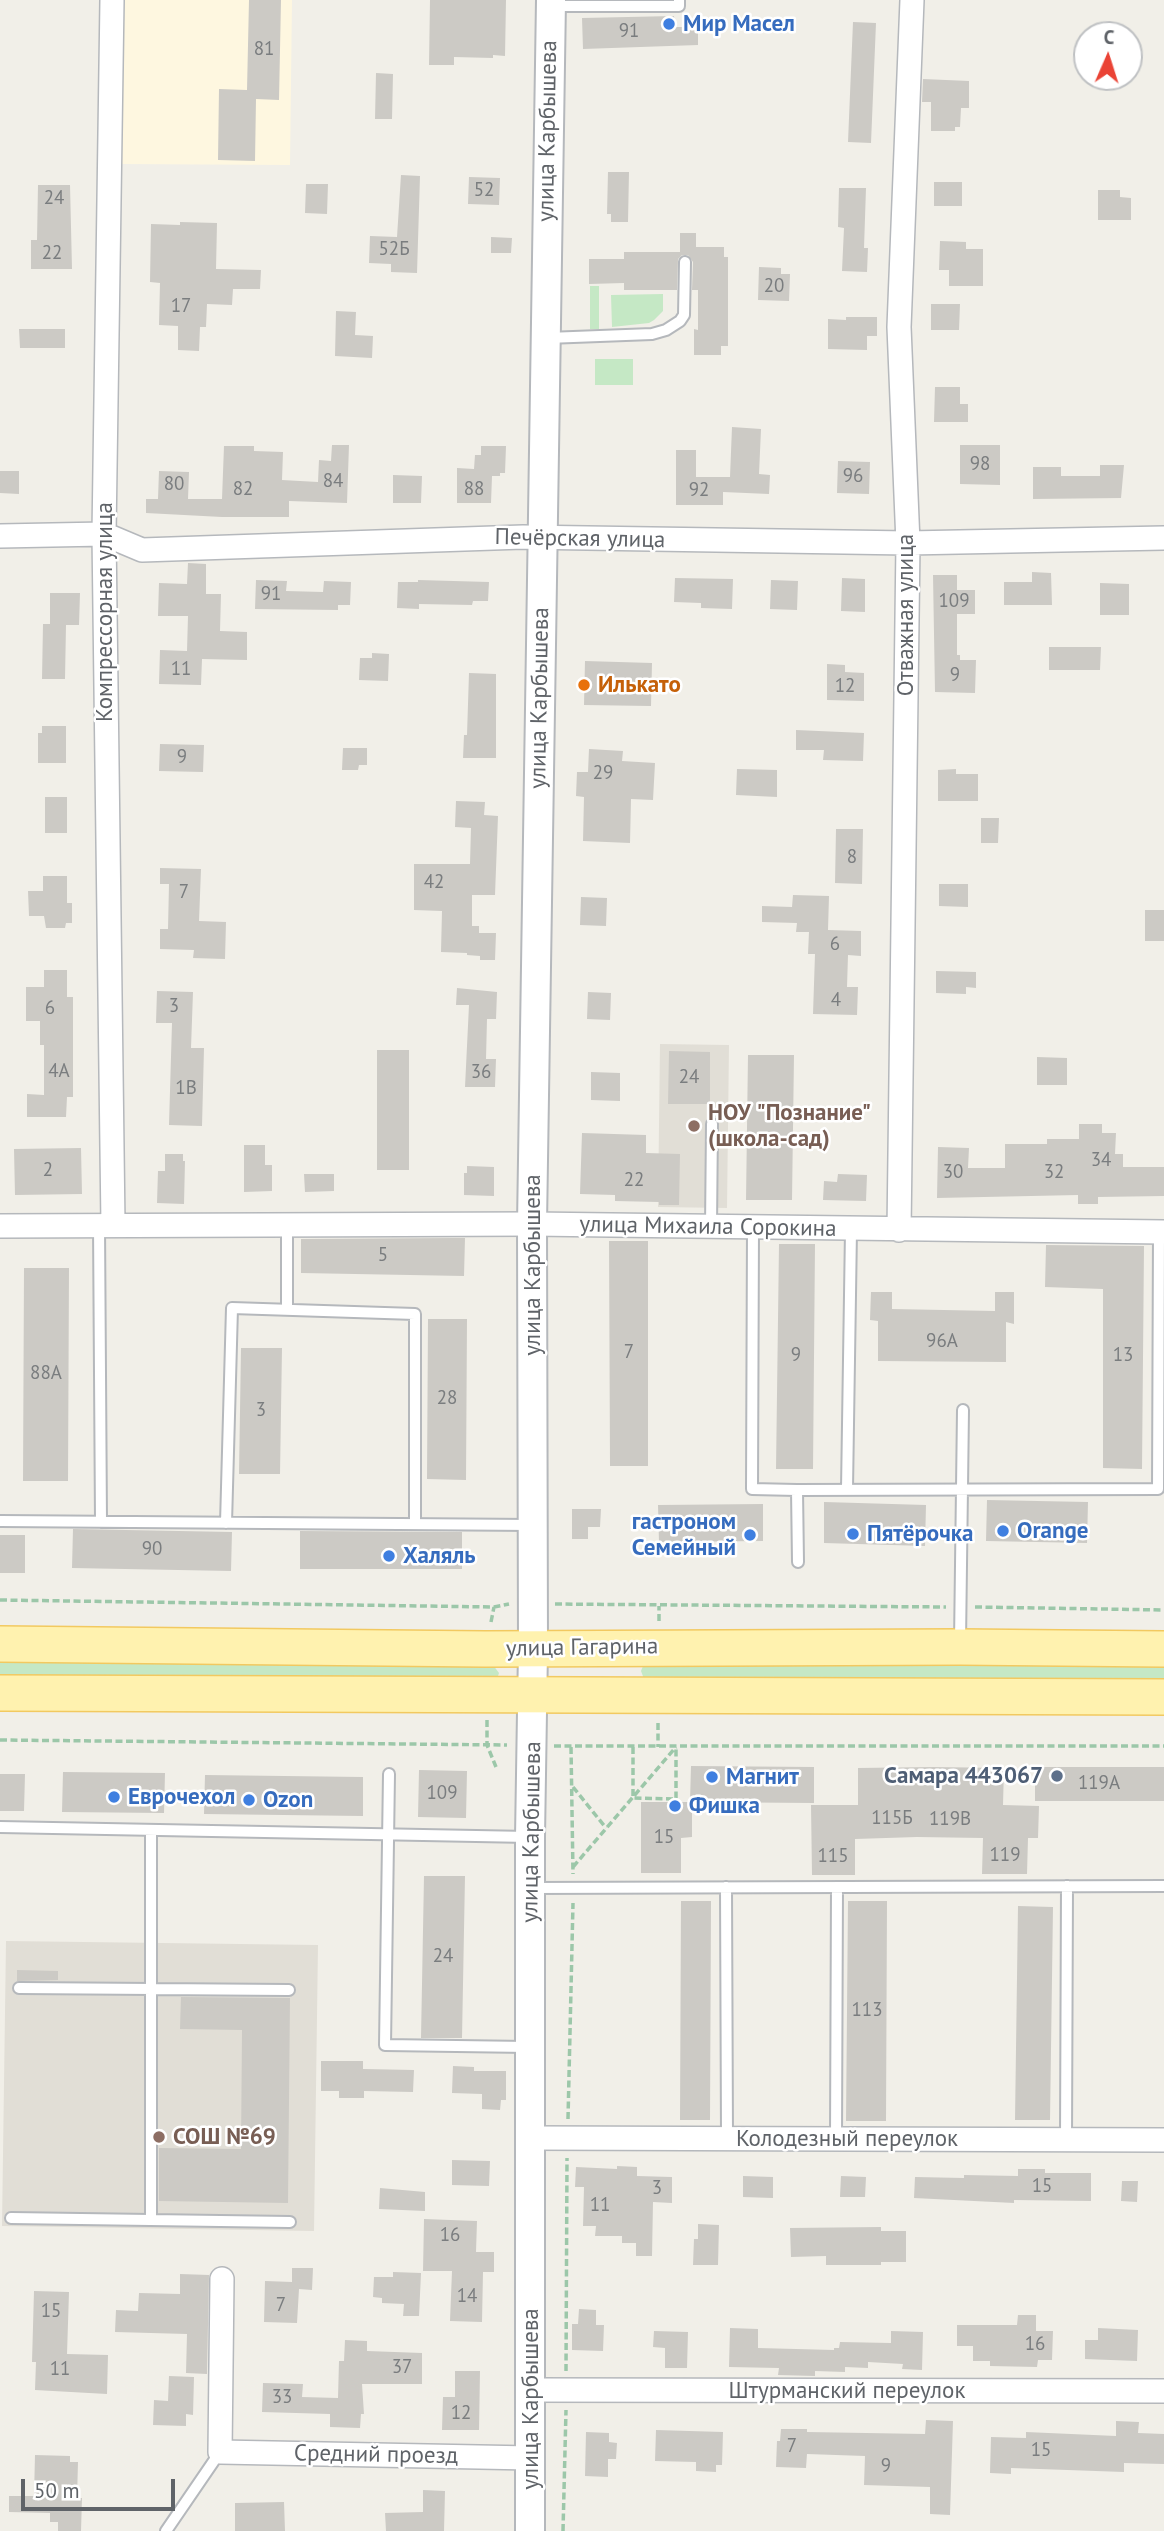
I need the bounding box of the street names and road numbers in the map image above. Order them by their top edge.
street label: улица Карбышева [533,40,563,222]
street label: Компрессорная улица [91,502,119,722]
street label: Печёрская улица [494,524,666,554]
street label: Отважная улица [892,534,920,696]
street label: улица Карбышева [525,607,555,789]
street label: улица Карбышева [519,1174,547,1356]
street label: улица Михаила Сорокина [579,1211,837,1243]
street label: улица Гагарина [506,1633,658,1663]
street label: улица Карбышева [517,1741,547,1923]
street label: Колодезный переулок [736,2125,958,2153]
street label: улица Карбышева [517,2308,545,2490]
street label: Штурманский переулок [729,2377,965,2405]
street label: Средний проезд [294,2440,458,2470]

